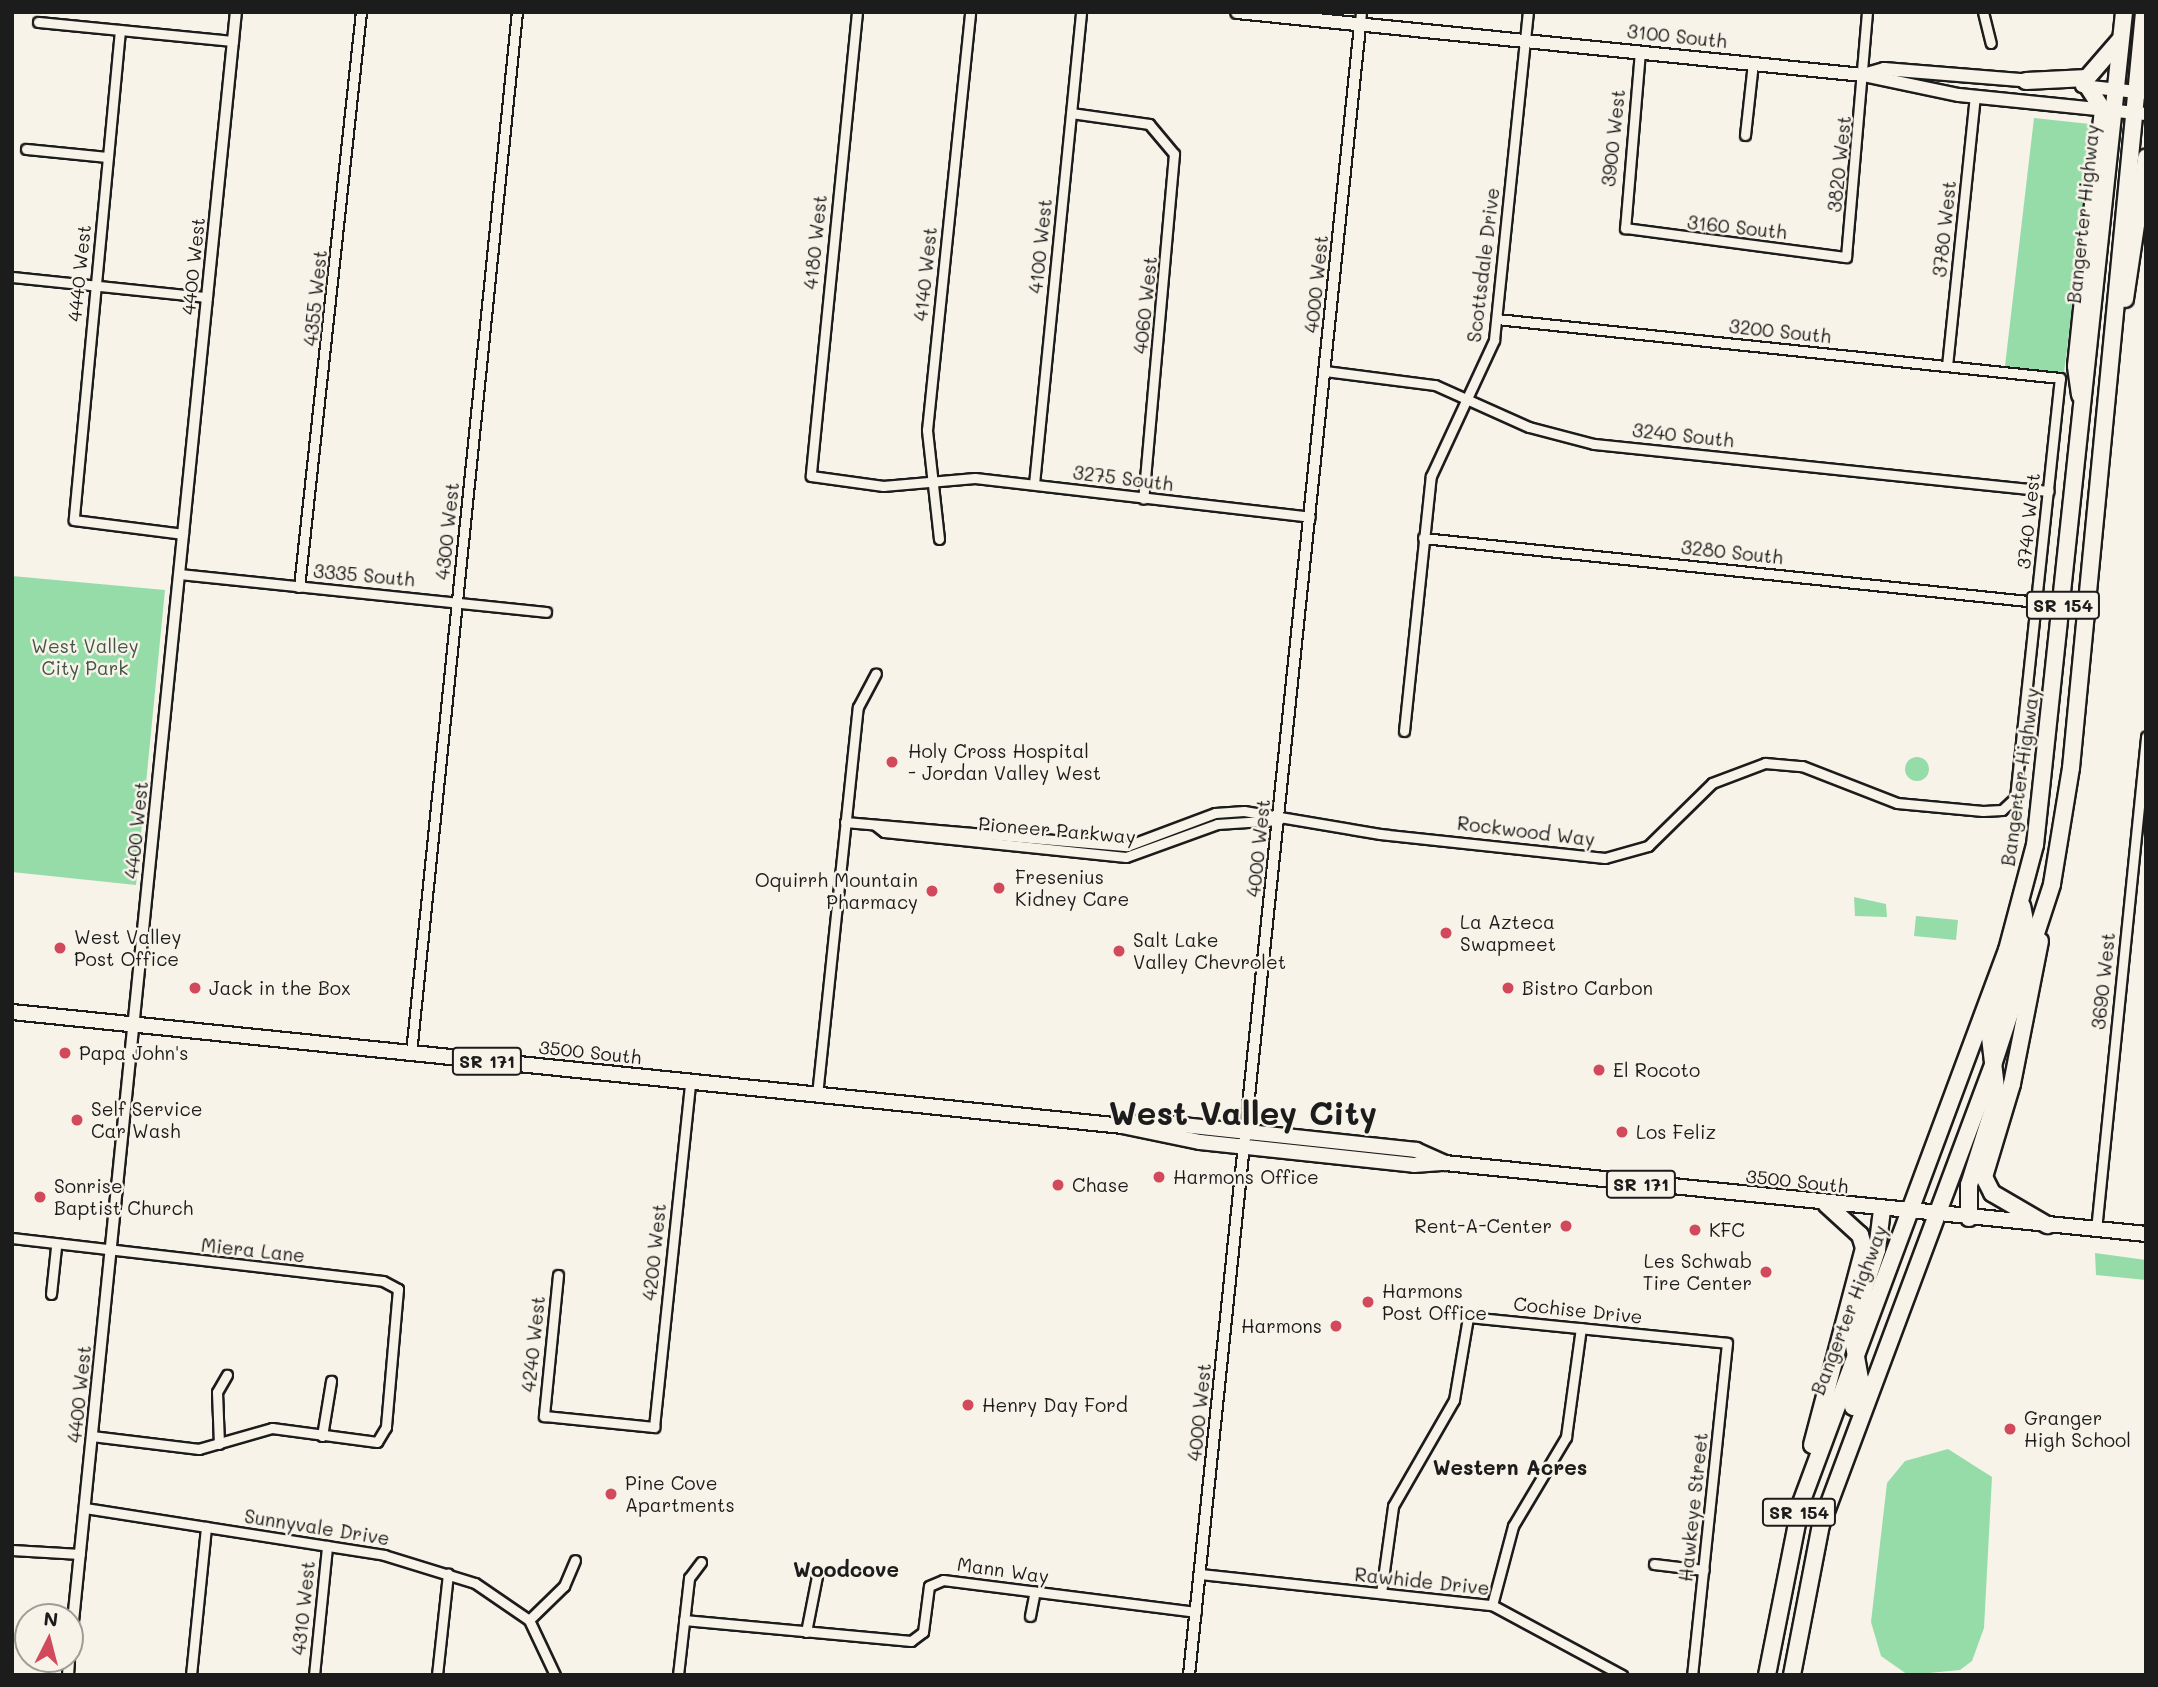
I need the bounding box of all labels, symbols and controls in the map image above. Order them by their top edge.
street label: 3100 South [1626,19,1728,53]
street label: 3900 West [1597,88,1629,188]
street label: 3820 West [1823,115,1855,213]
street label: Bangerter Highway [2062,123,2104,305]
street label: 3780 West [1928,180,1960,278]
street label: Scottsdale Drive [1462,186,1504,344]
street label: 4180 West [799,194,831,290]
street label: 4100 West [1024,197,1056,295]
street label: 3160 South [1686,210,1788,244]
street label: 4400 West [177,216,209,316]
street label: 4440 West [63,223,95,323]
street label: 4140 West [909,226,941,322]
street label: 4000 West [1300,234,1332,334]
street label: 4355 West [299,249,331,347]
street label: 4060 West [1129,255,1161,355]
street label: 3200 South [1728,314,1832,348]
street label: 3240 South [1631,418,1735,452]
street label: 3275 South [1072,461,1174,495]
street label: 3740 West [2012,472,2044,570]
street label: 4300 West [431,481,463,581]
street label: 3280 South [1680,535,1784,569]
street label: 3335 South [312,559,416,591]
road number: SR 154 [2024,590,2102,620]
park label: West Valley City Park [31,635,139,679]
street label: Bangerter Highway [1996,686,2044,868]
place label: Holy Cross Hospital - Jordan Valley West [908,740,1101,784]
marker: Holy Cross Hospital - Jordan Valley West [882,752,902,772]
street label: 4400 West [120,780,152,880]
street label: 4000 West [1242,798,1274,898]
street label: Rockwood Way [1456,811,1596,851]
street label: Pioneer Parkway [977,812,1137,848]
place label: Fresenius Kidney Care [1015,866,1129,910]
place label: Oquirrh Mountain Pharmacy [755,869,918,913]
marker: Fresenius Kidney Care [989,878,1009,898]
marker: Oquirrh Mountain Pharmacy [924,883,940,899]
place label: La Azteca Swapmeet [1460,911,1556,955]
marker: La Azteca Swapmeet [1438,925,1454,941]
place label: West Valley Post Office [74,926,181,970]
place label: Salt Lake Valley Chevrolet [1133,929,1286,973]
street label: 3690 West [2087,931,2119,1031]
marker: West Valley Post Office [52,940,68,956]
marker: Salt Lake Valley Chevrolet [1111,943,1127,959]
place label: Jack in the Box [209,977,351,999]
place label: Bistro Carbon [1522,977,1653,999]
marker: Jack in the Box [187,980,203,996]
marker: Bistro Carbon [1500,980,1516,996]
street label: 3500 South [538,1035,642,1069]
place label: Papa John's [79,1042,188,1064]
marker: Papa John's [57,1045,73,1061]
road number: SR 171 [450,1046,524,1076]
place label: El Rocoto [1613,1059,1700,1081]
marker: El Rocoto [1591,1062,1607,1078]
district label: West Valley City [1109,1092,1377,1132]
place label: Self Service Car Wash [91,1098,202,1142]
marker: Self Service Car Wash [69,1112,85,1128]
place label: Los Feliz [1636,1121,1716,1143]
marker: Los Feliz [1614,1124,1630,1140]
street label: 3500 South [1745,1164,1849,1198]
place label: Harmons Office [1173,1166,1319,1188]
marker: Harmons Office [1151,1169,1167,1185]
road number: SR 171 [1604,1170,1678,1198]
place label: Chase [1072,1174,1129,1196]
place label: Sonrise Baptist Church [54,1175,193,1219]
marker: Chase [1050,1177,1066,1193]
marker: Sonrise Baptist Church [32,1189,48,1205]
street label: 4200 West [638,1202,670,1302]
place label: Rent-A-Center [1414,1215,1552,1237]
marker: Rent-A-Center [1558,1218,1574,1234]
place label: KFC [1709,1219,1745,1241]
marker: KFC [1687,1222,1703,1238]
street label: Bangerter Highway [1806,1222,1892,1398]
street label: Miera Lane [200,1233,306,1267]
place label: Les Schwab Tire Center [1643,1250,1752,1294]
marker: Les Schwab Tire Center [1758,1264,1774,1280]
place label: Harmons Post Office [1382,1280,1487,1324]
street label: Cochise Drive [1512,1292,1644,1328]
marker: Harmons Post Office [1360,1294,1376,1310]
street label: 4240 West [517,1295,549,1393]
place label: Harmons [1241,1315,1322,1337]
marker: Harmons [1328,1318,1344,1334]
street label: 4400 West [63,1344,95,1444]
street label: 4000 West [1183,1362,1215,1462]
place label: Henry Day Ford [982,1394,1128,1416]
marker: Henry Day Ford [960,1397,976,1413]
place label: Granger High School [2024,1407,2131,1451]
marker: Granger High School [2002,1421,2018,1437]
street label: Hawkeye Street [1674,1431,1712,1583]
district label: Western Acres [1433,1454,1587,1480]
place label: Pine Cove Apartments [625,1472,735,1516]
marker: Pine Cove Apartments [603,1486,619,1502]
road number: SR 154 [1760,1498,1838,1526]
street label: Sunnyvale Drive [243,1504,391,1550]
street label: Mann Way [956,1552,1050,1588]
district label: Woodcove [793,1556,899,1582]
street label: 4310 West [287,1560,319,1656]
street label: Rawhide Drive [1353,1563,1491,1599]
north arrow [14,1603,84,1673]
text: N [43,1605,60,1632]

